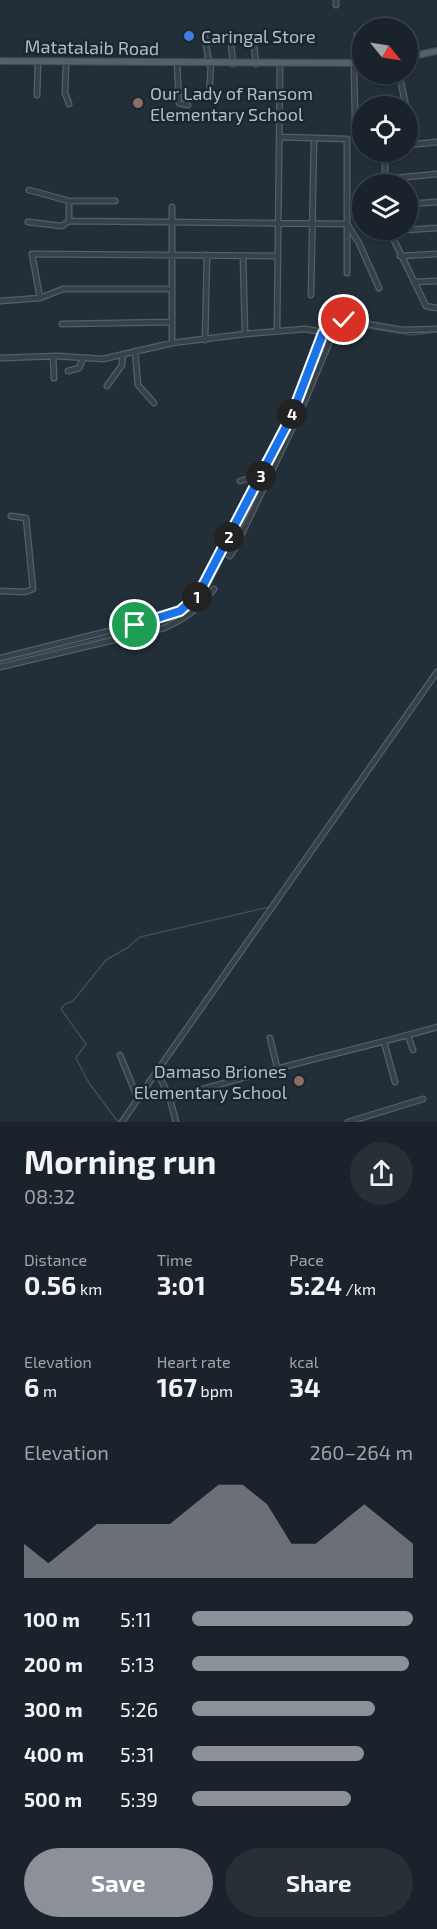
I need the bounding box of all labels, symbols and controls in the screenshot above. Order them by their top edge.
north arrow [352,18,418,84]
map controls [352,18,418,240]
place label: Caringal Store [201,25,316,47]
marker: Caringal Store [182,29,196,43]
street label: Matatalaib Road [25,35,159,59]
place label: Our Lady of Ransom Elementary School [150,82,313,125]
marker: Our Lady of Ransom Elementary School [131,96,145,110]
button: locate [352,96,418,162]
button: layers [352,174,418,240]
pin [318,294,369,345]
icon: check [327,303,360,336]
pin: 4 [277,399,307,429]
text: 4 [287,404,297,423]
pin: 3 [246,461,276,491]
text: 3 [256,466,266,485]
pin: 2 [214,522,244,552]
text: 2 [224,527,234,546]
pin: 1 [182,582,212,612]
text: 1 [194,587,200,606]
pin [109,599,160,650]
icon: arrive [118,608,151,641]
place label: Damaso Briones Elementary School [134,1060,288,1103]
marker: Damaso Briones Elementary School [292,1074,306,1088]
text: Morning run [24,1141,216,1181]
button: share [350,1142,413,1205]
text: 08:32 [24,1184,75,1208]
text: Distance [24,1250,87,1269]
text: Time [157,1250,193,1269]
text: Pace [289,1250,324,1269]
text: 0.56 [24,1269,76,1300]
text: 3:01 [157,1269,206,1300]
text: 5:24 [289,1269,342,1300]
text: km [76,1279,102,1298]
text: /km [342,1279,376,1298]
text: Elevation [24,1352,92,1371]
text: Heart rate [157,1352,231,1371]
text: kcal [289,1352,319,1371]
text: 6 [24,1371,39,1402]
text: 167 [157,1371,197,1402]
text: 34 [289,1371,321,1402]
text: m [39,1381,57,1400]
text: bpm [197,1381,233,1400]
text: Elevation [24,1440,109,1464]
text: 260–264 m [309,1440,413,1464]
text: 100 m [24,1607,80,1631]
text: 5:11 [120,1607,151,1631]
text: 200 m [24,1652,83,1676]
text: 5:13 [120,1652,155,1676]
text: 300 m [24,1697,83,1721]
text: 5:26 [120,1697,158,1721]
text: 400 m [24,1742,84,1766]
text: 5:31 [120,1742,155,1766]
text: 500 m [24,1787,82,1811]
text: 5:39 [120,1787,158,1811]
button: Save [24,1848,213,1917]
button: Share [225,1848,413,1917]

